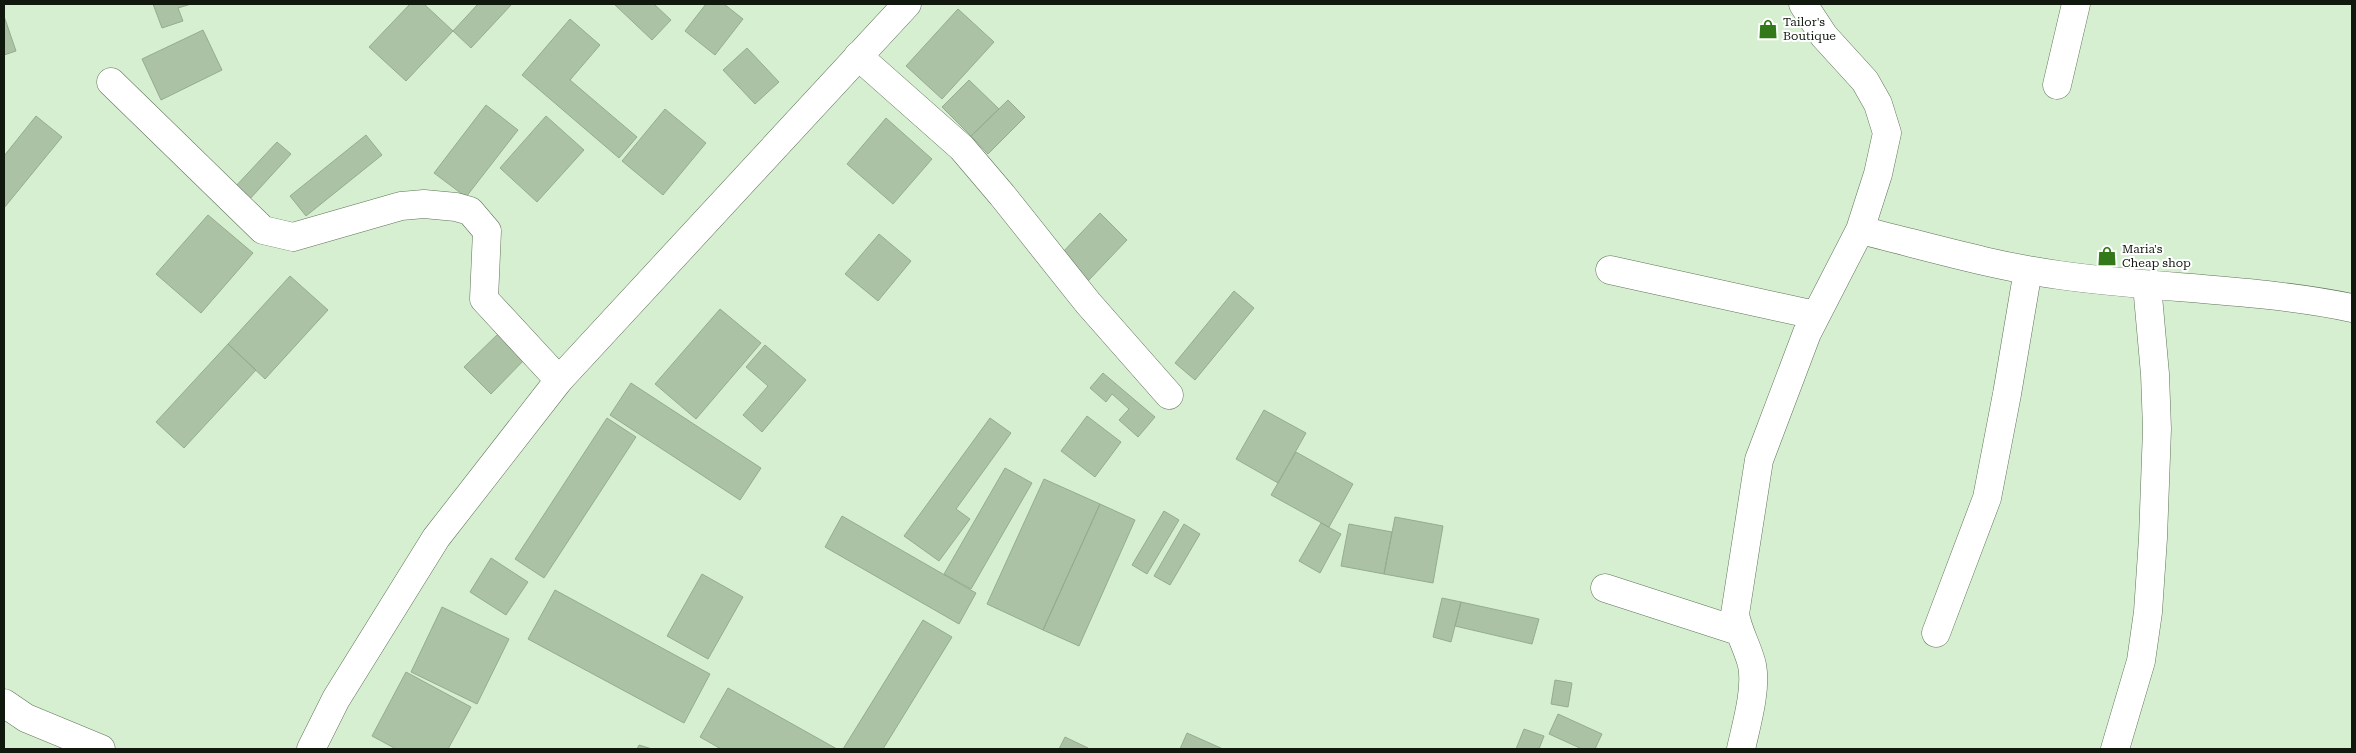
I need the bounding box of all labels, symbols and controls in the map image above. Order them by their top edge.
place label: Tailor's Boutique [1783,15,1836,43]
shop icon: Tailor's Boutique [1757,18,1779,40]
place label: Maria's Cheap shop [2122,242,2191,270]
shop icon: Maria's Cheap shop [2096,245,2118,267]

